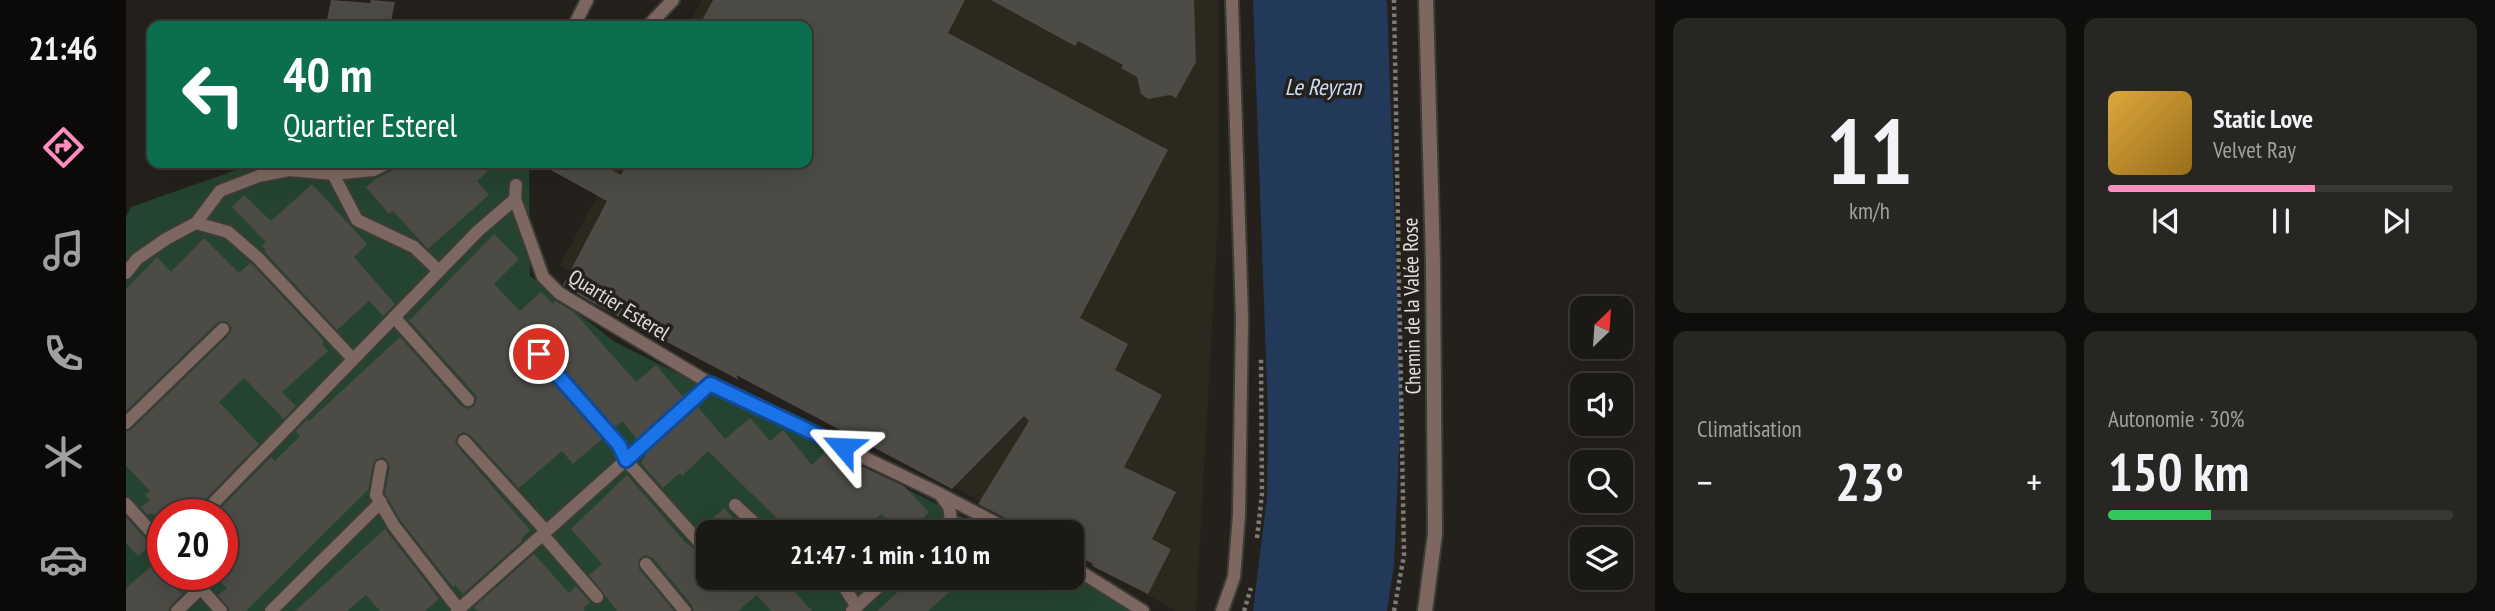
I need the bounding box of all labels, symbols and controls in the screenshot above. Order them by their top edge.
text: 21:46 [28,27,98,69]
text: 40 m [283,42,372,106]
icon: left [168,49,259,140]
water label: Le Reyran [1285,72,1363,101]
text: 11 [1826,91,1913,209]
text: Static Love [2213,102,2313,135]
text: Quartier Esterel [283,104,457,146]
icon: directions [39,123,88,172]
text: Velvet Ray [2213,135,2296,164]
text: km/h [1849,196,1890,225]
icon: previous [2147,202,2185,240]
icon: pause [2262,202,2300,240]
icon: next [2377,202,2415,240]
street label: Chemin de la Valée Rose [1396,217,1427,395]
icon: music [39,226,88,275]
street label: Quartier Esterel [564,263,675,346]
north arrow [1570,296,1633,359]
map controls [1570,296,1633,590]
pin [509,324,569,384]
icon: phone [39,329,88,378]
icon: arrive [520,335,558,373]
button: sound [1570,373,1633,436]
text: Autonomie · 30% [2108,404,2244,433]
position arrow [806,410,880,484]
text: Climatisation [1697,414,1802,443]
icon: climate [39,432,88,481]
text: 150 km [2108,438,2249,505]
text: 23° [1835,448,1904,515]
button: search [1570,450,1633,513]
text: − [1697,457,1713,506]
text: + [2026,457,2042,506]
speed limit sign: 20 [147,499,238,590]
button: layers [1570,527,1633,590]
icon: car [39,535,88,584]
text: 21:47 · 1 min · 110 m [790,538,990,571]

